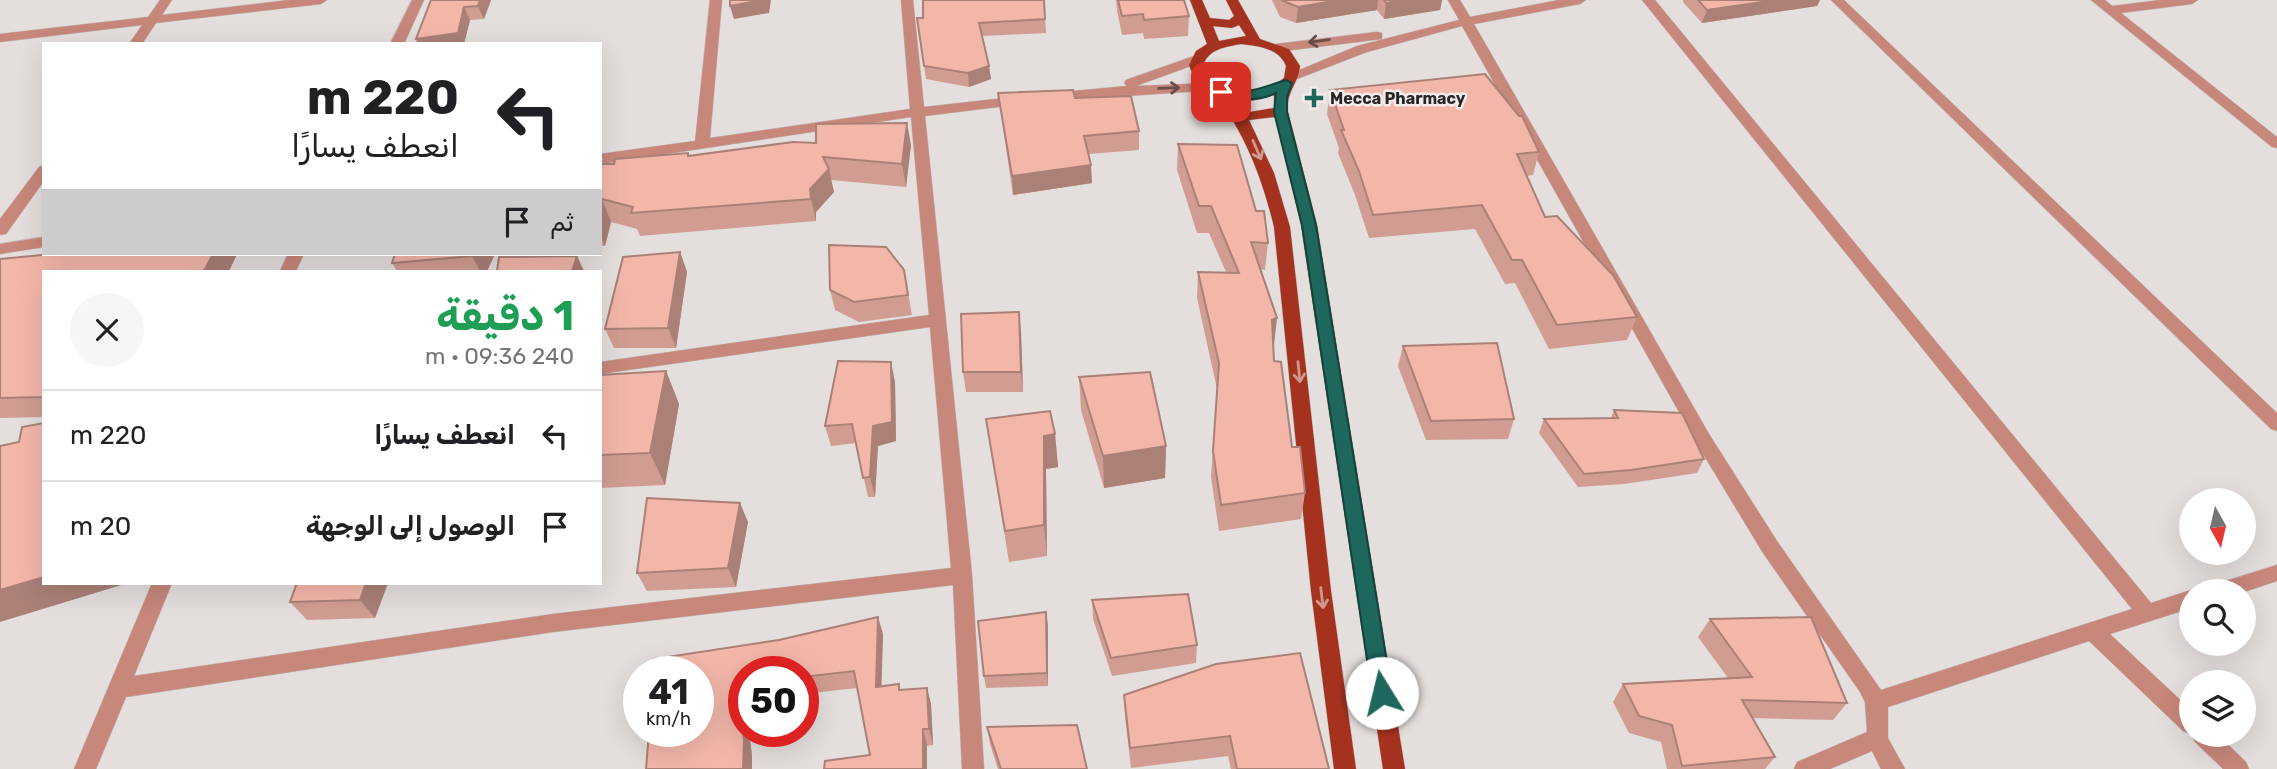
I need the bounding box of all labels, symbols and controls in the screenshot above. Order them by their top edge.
one-way arrow [1308,35,1331,48]
pin [1191,62,1251,122]
text: 220 m [307,68,459,126]
icon: left [483,70,574,161]
icon: arrive [1202,73,1240,111]
one-way arrow [1158,82,1181,95]
marker: Mecca Pharmacy [1304,88,1324,108]
place label: Mecca Pharmacy [1330,89,1466,108]
text: انعطف يسارًا [291,127,459,165]
one-way arrow [1251,138,1264,160]
icon: arrive [498,203,536,241]
text: ثم [550,207,574,238]
text: 1 دقيقة [436,291,574,341]
button: close [70,293,144,367]
text: 240 m · 09:36 [425,342,574,370]
one-way arrow [1292,360,1305,383]
icon: left [536,417,574,455]
text: 220 m [70,420,147,451]
text: انعطف يسارًا [374,420,515,451]
north arrow [2179,488,2256,565]
map controls [2179,488,2256,747]
icon: arrive [536,508,574,546]
text: 20 m [70,511,131,542]
text: الوصول إلى الوجهة [306,511,515,542]
button: search [2179,579,2256,656]
one-way arrow [1315,586,1328,609]
speed limit sign: 50 [728,656,819,747]
position arrow [1345,656,1419,730]
button: layers [2179,670,2256,747]
text: 41 [648,671,689,713]
text: km/h [646,708,691,730]

